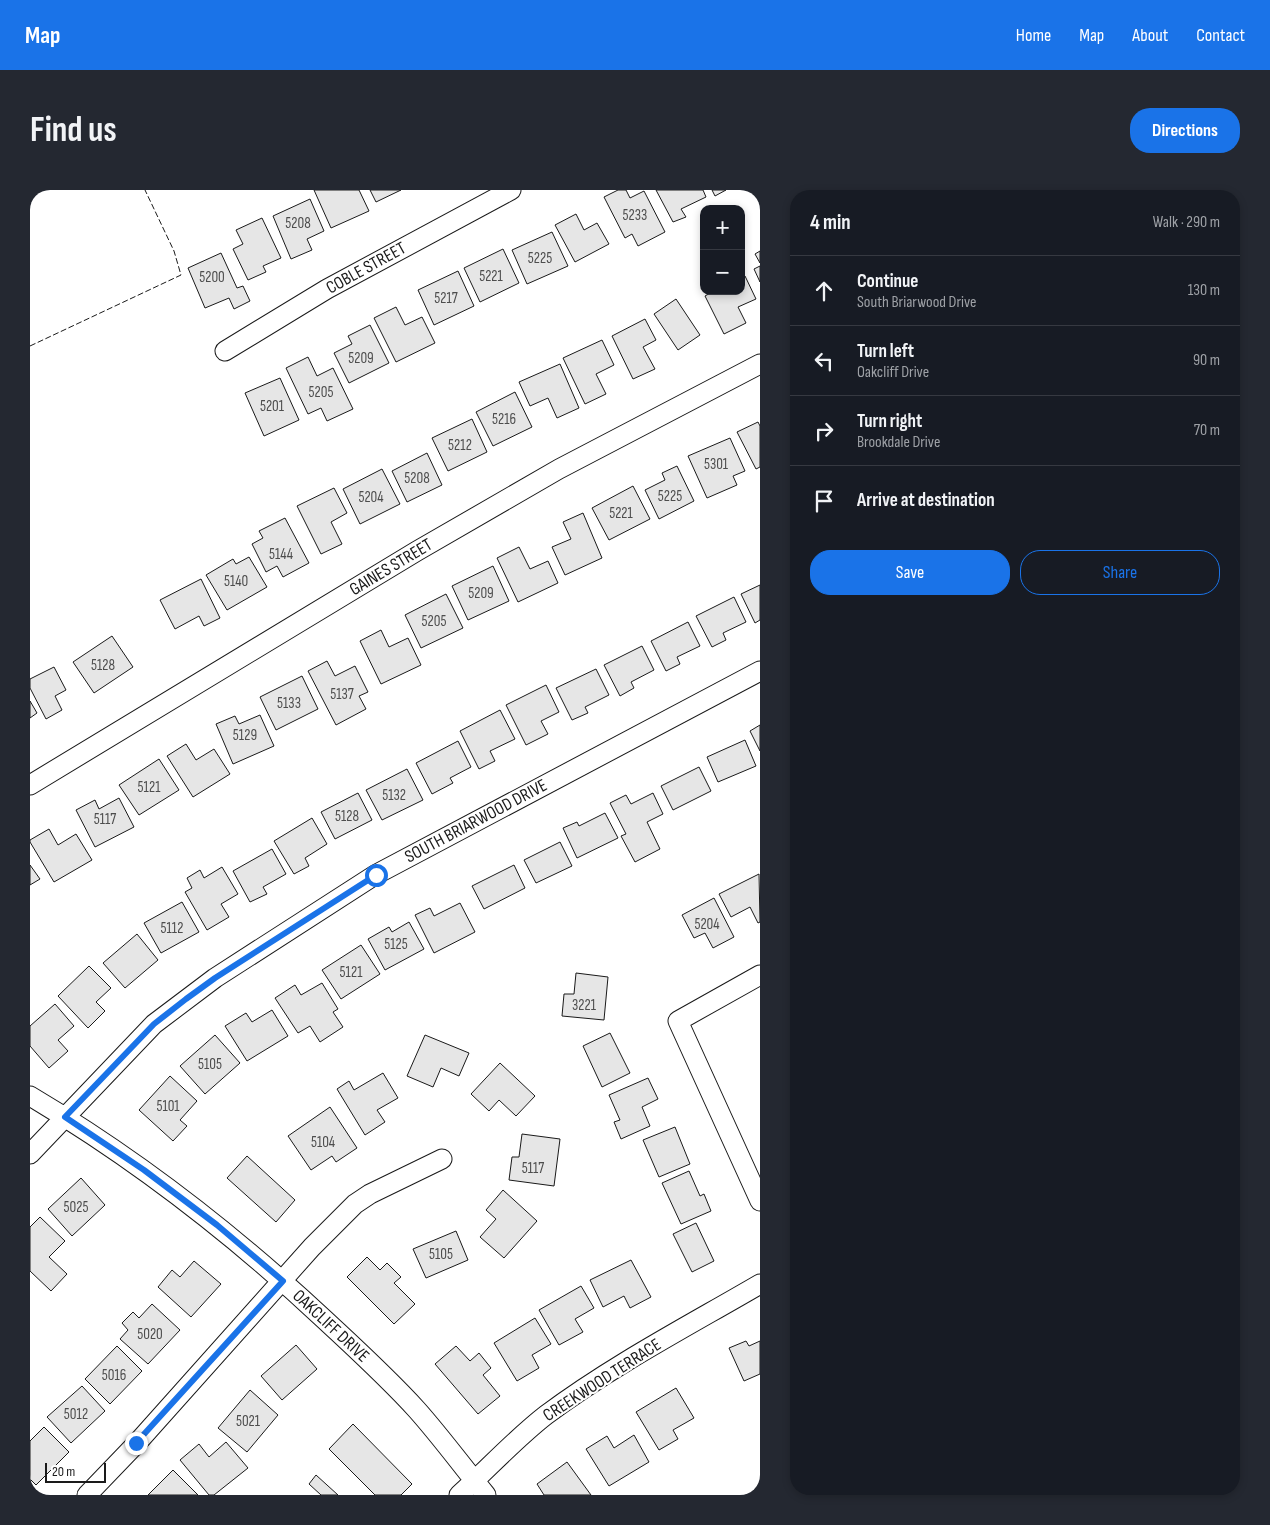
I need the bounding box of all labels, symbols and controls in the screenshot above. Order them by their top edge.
text: Map [25,21,60,50]
text: Home [1016,25,1051,46]
text: Map [1079,25,1104,46]
text: About [1132,25,1168,46]
text: Contact [1196,25,1245,46]
button: Directions [1130,108,1240,153]
text: Find us [30,109,117,152]
map controls [700,205,745,295]
button: + [700,205,745,250]
house number: 5233 [623,206,647,225]
text: 4 min [810,210,851,235]
text: Walk · 290 m [1153,213,1220,232]
house number: 5208 [285,214,311,233]
street label: COBLE STREET [323,238,409,298]
house number: 5225 [528,249,552,268]
button: − [700,250,745,295]
house number: 5221 [479,267,504,286]
house number: 5200 [199,268,225,287]
text: Continue [857,270,918,293]
icon: ahead [810,277,838,305]
text: 130 m [1188,281,1220,300]
house number: 5217 [434,289,458,308]
text: South Briarwood Drive [857,293,976,312]
text: Turn left [857,340,914,363]
icon: left [810,347,838,375]
house number: 5209 [348,349,374,368]
text: 90 m [1193,351,1220,370]
text: Oakcliff Drive [857,363,929,382]
house number: 5205 [309,383,333,402]
house number: 5201 [260,397,285,416]
house number: 5216 [492,410,516,429]
text: Turn right [857,410,922,433]
icon: right [810,417,838,445]
text: 70 m [1194,421,1220,440]
text: Brookdale Drive [857,433,940,452]
house number: 5212 [448,436,472,455]
house number: 5301 [704,455,729,474]
house number: 5208 [404,469,430,488]
house number: 5225 [658,487,682,506]
icon: arrive [810,487,838,515]
house number: 5204 [358,488,384,507]
text: Arrive at destination [857,489,995,512]
house number: 5221 [609,504,634,523]
street label: GAINES STREET [346,534,436,600]
house number: 5144 [269,545,293,564]
button: Save [810,550,1010,595]
button: Share [1020,550,1220,595]
house number: 5140 [224,572,248,591]
house number: 5209 [468,584,494,603]
house number: 5205 [422,612,446,631]
house number: 5128 [91,656,115,675]
house number: 5137 [330,685,354,704]
house number: 5133 [277,694,301,713]
house number: 5129 [233,726,257,745]
street label: SOUTH BRIARWOOD DRIVE [401,775,551,867]
house number: 5121 [138,778,161,797]
house number: 5132 [382,786,406,805]
house number: 5128 [335,807,359,826]
house number: 5117 [94,810,116,829]
route start [365,864,388,887]
house number: 5204 [694,915,720,934]
house number: 5112 [161,919,183,938]
house number: 5125 [384,935,408,954]
house number: 5121 [340,963,363,982]
house number: 3221 [572,996,597,1015]
house number: 5105 [198,1055,222,1074]
house number: 5101 [156,1097,180,1116]
house number: 5104 [311,1133,335,1152]
house number: 5117 [522,1159,544,1178]
house number: 5025 [64,1198,88,1217]
house number: 5105 [429,1245,453,1264]
street label: OAKCLIFF DRIVE [288,1285,374,1367]
house number: 5020 [137,1325,163,1344]
street label: CREEKWOOD TERRACE [539,1334,665,1426]
house number: 5016 [102,1366,126,1385]
house number: 5012 [64,1405,88,1424]
house number: 5021 [236,1412,261,1431]
route end [125,1432,148,1455]
scale bar [45,1460,106,1483]
text: 20 m [52,1463,75,1480]

